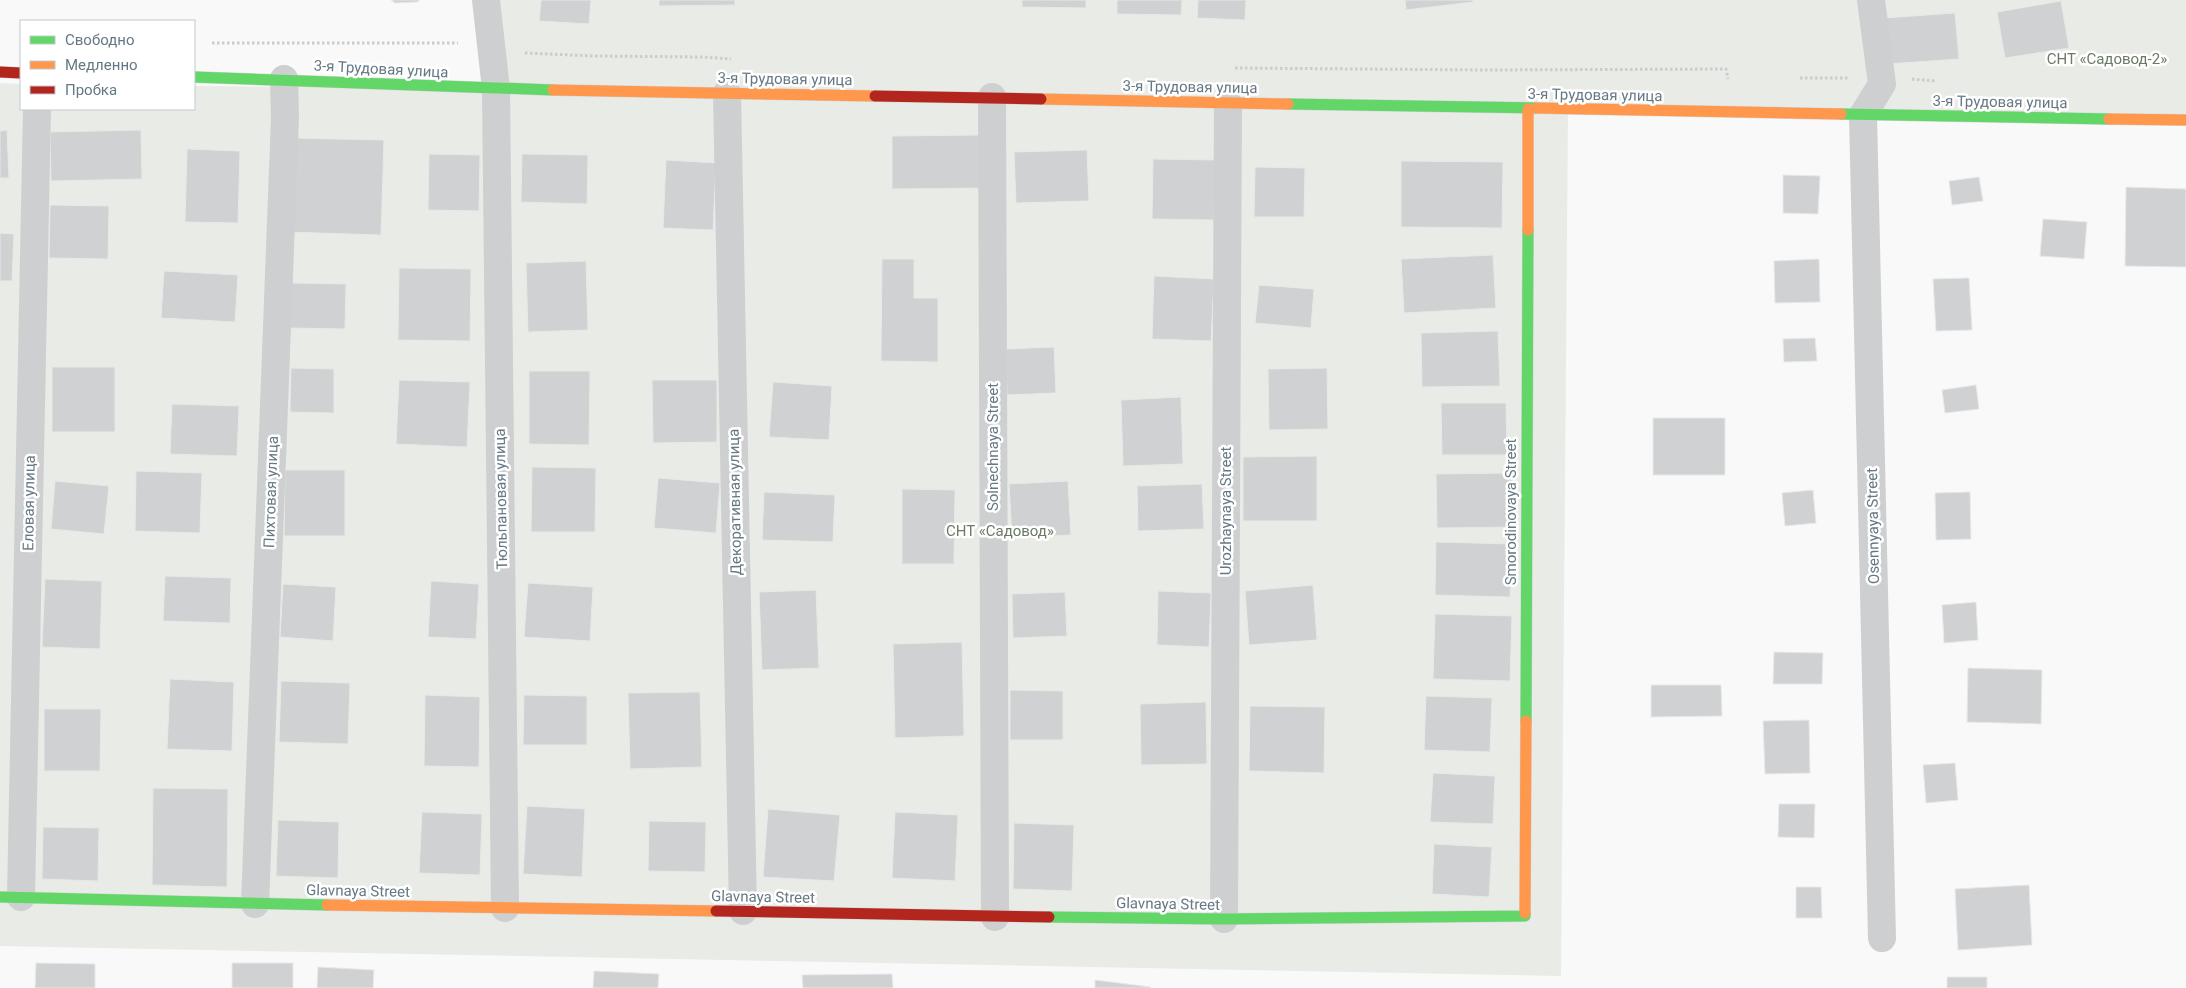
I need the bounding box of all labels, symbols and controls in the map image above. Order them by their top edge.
legend [20,20,195,110]
text: Свободно [65,31,134,49]
park label: СНТ «Садовод-2» [2047,50,2167,68]
text: Медленно [65,56,138,74]
street label: 3-я Трудовая улица [313,56,449,82]
street label: 3-я Трудовая улица [717,69,853,89]
street label: 3-я Трудовая улица [1122,77,1258,97]
text: Пробка [65,81,117,99]
street label: 3-я Трудовая улица [1527,85,1663,105]
street label: 3-я Трудовая улица [1932,92,2068,112]
street label: Solnechnaya Street [984,383,1002,511]
street label: Тюльпановая улица [491,428,511,570]
street label: Декоративная улица [725,429,745,575]
street label: Пихтовая улица [260,436,282,548]
street label: Smorodinovaya Street [1502,439,1520,585]
street label: Urozhaynaya Street [1217,447,1235,575]
street label: Еловая улица [19,455,39,551]
street label: Osennyaya Street [1863,468,1883,584]
park label: СНТ «Садовод» [946,522,1054,540]
street label: Glavnaya Street [306,881,410,901]
street label: Glavnaya Street [711,887,815,907]
street label: Glavnaya Street [1116,894,1220,914]

